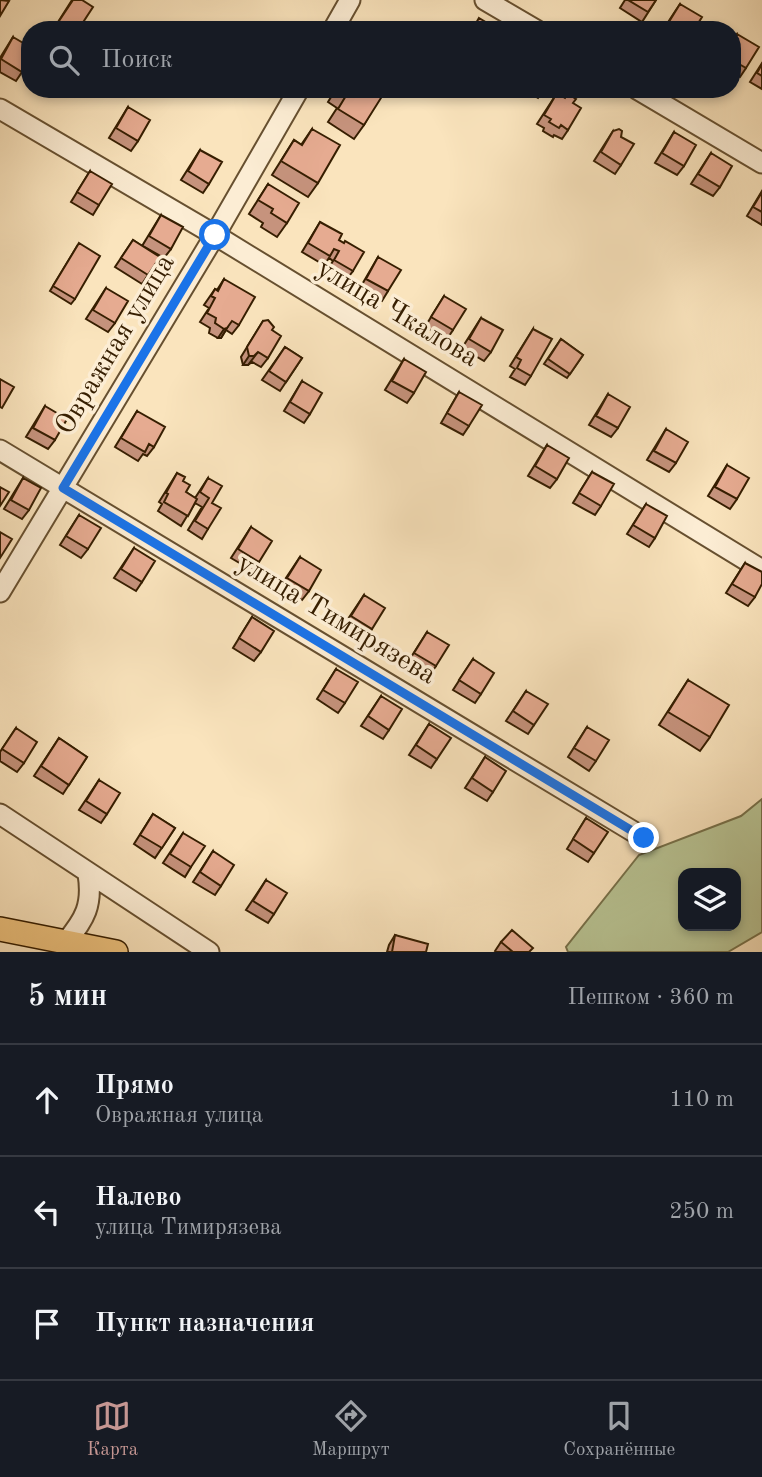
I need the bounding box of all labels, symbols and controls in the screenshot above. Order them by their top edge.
search box [21,21,741,98]
icon: search [45,41,83,79]
text: Поиск [101,47,173,73]
route start [199,219,230,250]
street label: Овражная улица [51,250,181,440]
street label: улица Чкалова [311,255,483,373]
street label: улица Тимирязева [231,550,441,691]
route end [628,822,659,853]
map controls [678,868,741,931]
button: layers [678,868,741,931]
text: 5 мин [28,982,107,1012]
text: Пешком · 360 m [568,986,734,1009]
text: Прямо [95,1073,174,1099]
icon: ahead [28,1081,66,1119]
text: 110 m [669,1088,734,1111]
text: Овражная улица [95,1104,263,1127]
text: Налево [95,1185,182,1211]
icon: left [28,1193,66,1231]
text: 250 m [669,1200,734,1223]
text: улица Тимирязева [95,1216,282,1239]
icon: arrive [28,1305,66,1343]
text: Пункт назначения [95,1311,314,1337]
tab: Карта [87,1397,138,1462]
tab: Маршрут [312,1397,390,1462]
tab: Сохранённые [563,1397,675,1462]

